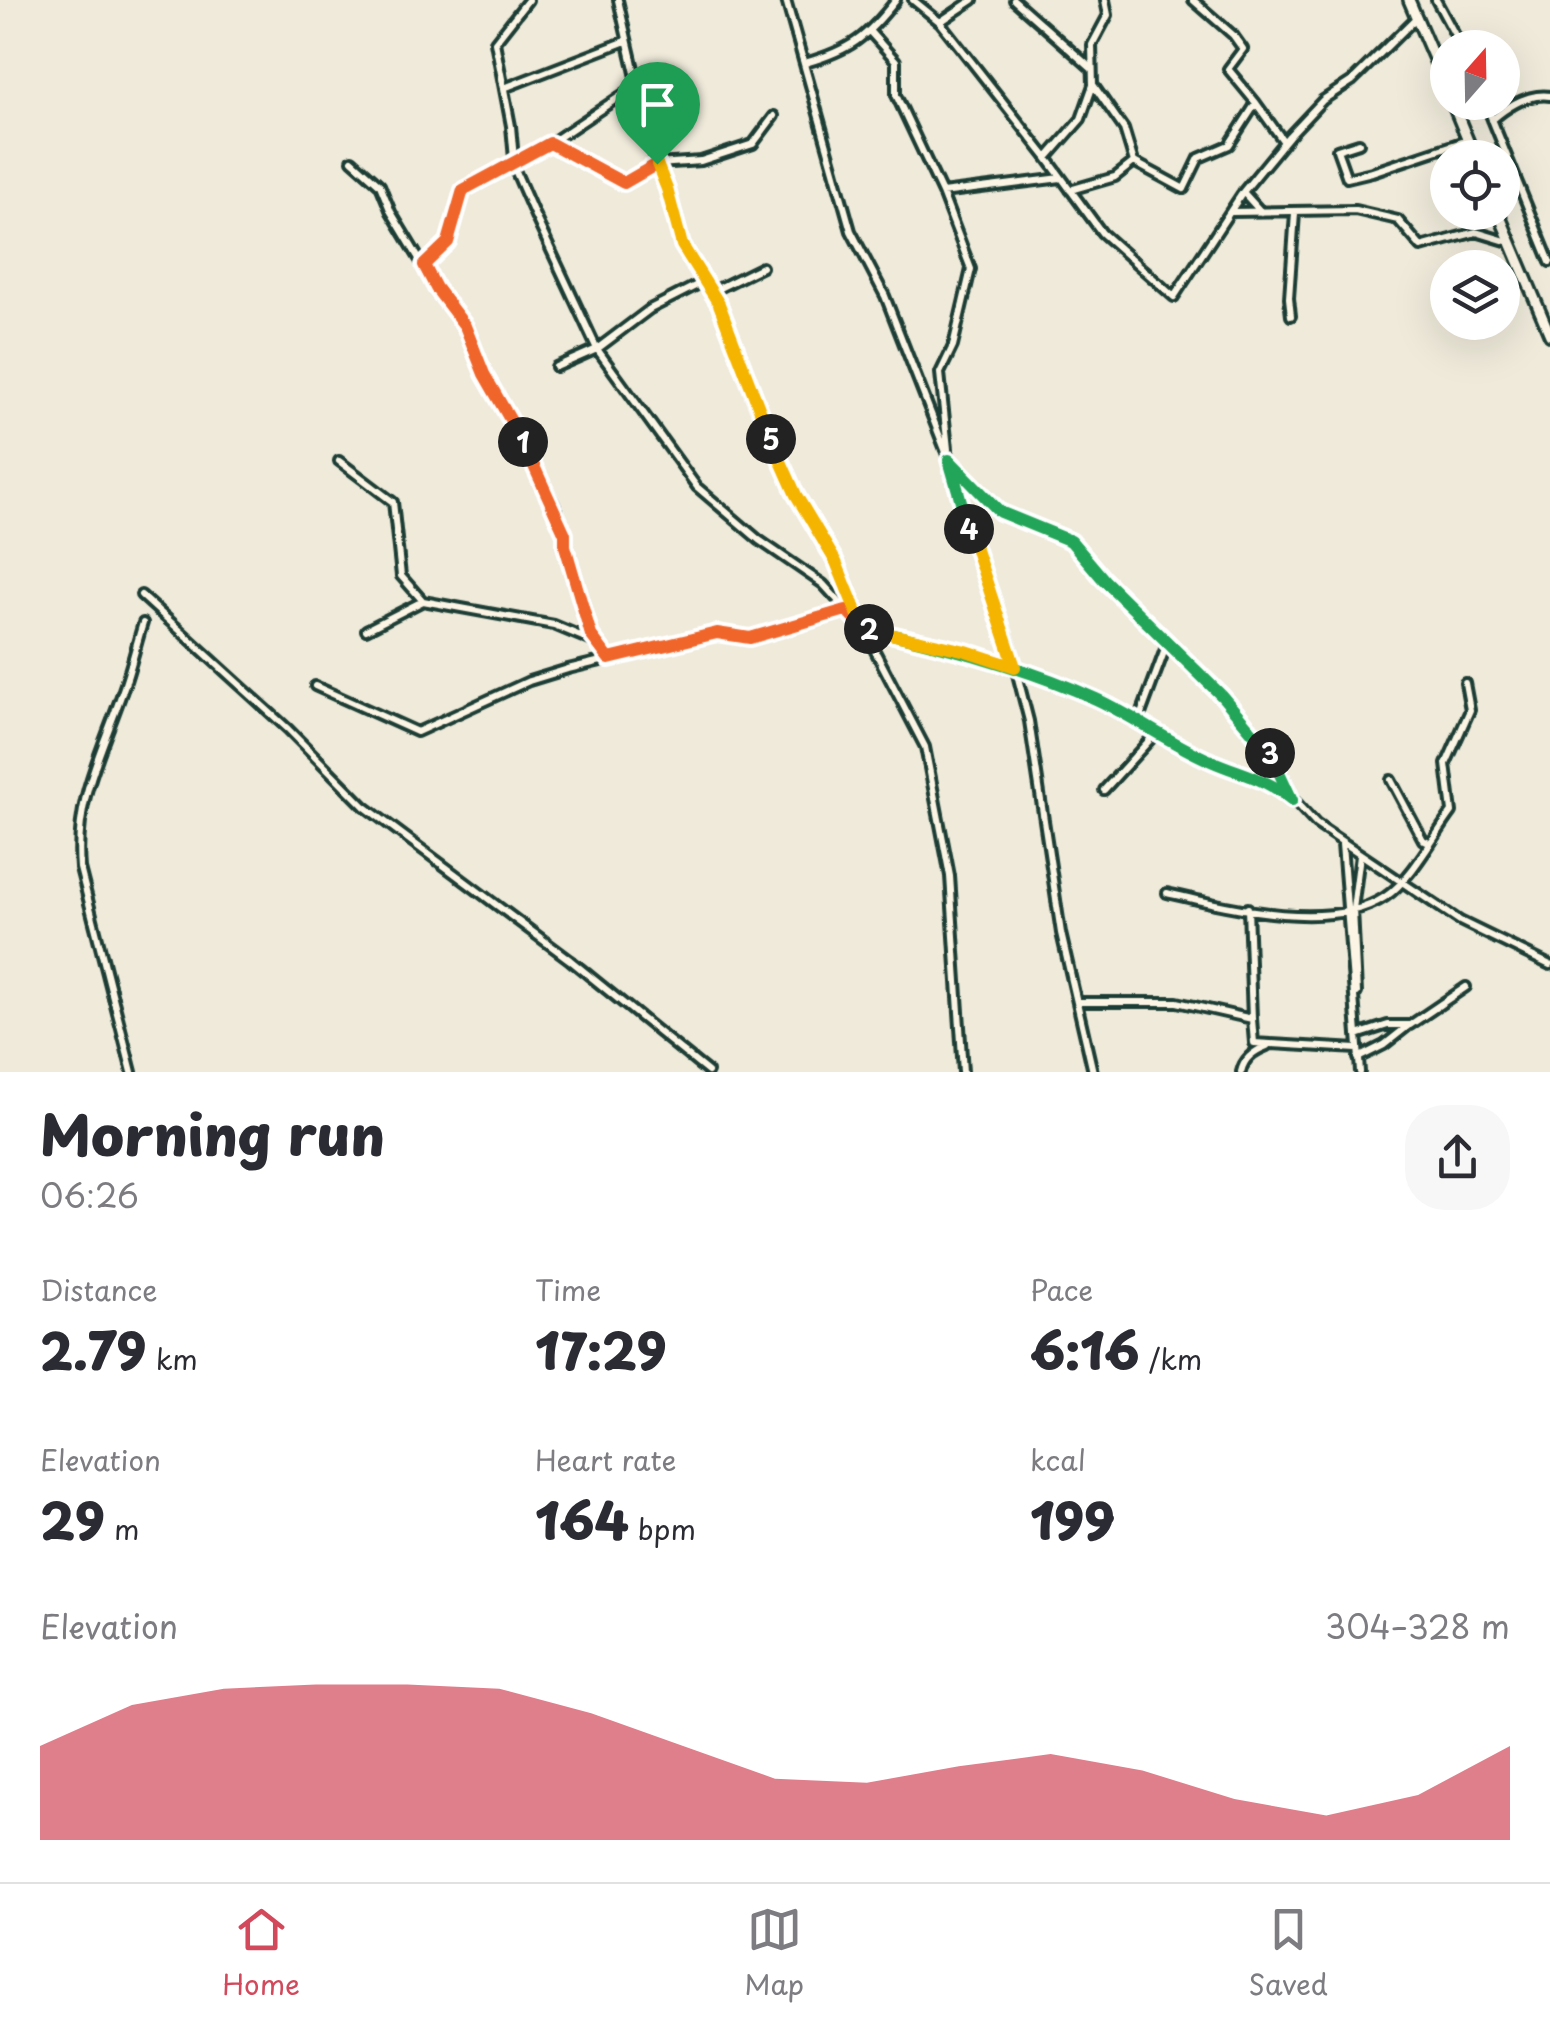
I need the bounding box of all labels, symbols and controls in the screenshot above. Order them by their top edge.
north arrow [1430,30,1520,120]
map controls [1430,30,1520,340]
pin [615,62,700,165]
icon: arrive [630,77,685,132]
button: locate [1430,140,1520,230]
button: layers [1430,250,1520,340]
pin: 5 [746,414,796,464]
pin: 1 [498,417,548,467]
text: 5 [762,417,780,460]
text: 1 [516,420,530,463]
pin: 4 [944,504,994,554]
text: 4 [959,507,979,550]
pin: 2 [844,604,894,654]
text: 2 [859,607,879,650]
pin: 3 [1245,728,1295,778]
text: 3 [1261,731,1279,774]
text: Morning run [40,1092,385,1175]
button: share [1405,1105,1510,1210]
text: 06:26 [40,1171,139,1219]
text: Distance [40,1268,158,1311]
text: Time [535,1268,601,1311]
text: Pace [1030,1268,1093,1311]
text: 2.79 [40,1311,147,1387]
text: 17:29 [535,1311,667,1387]
text: 6:16 [1030,1311,1140,1387]
text: km [147,1337,198,1380]
text: /km [1140,1337,1202,1380]
text: Elevation [40,1438,161,1481]
text: Heart rate [535,1438,676,1481]
text: kcal [1030,1438,1086,1481]
text: 29 [40,1481,105,1557]
text: 164 [535,1481,629,1557]
text: 199 [1030,1481,1115,1557]
text: m [105,1507,140,1550]
text: bpm [629,1507,696,1550]
text: Elevation [40,1602,178,1650]
text: 304–328 m [1325,1602,1510,1650]
tab: Home [222,1902,300,2005]
tab: Map [744,1902,804,2005]
tab: Saved [1248,1902,1328,2005]

